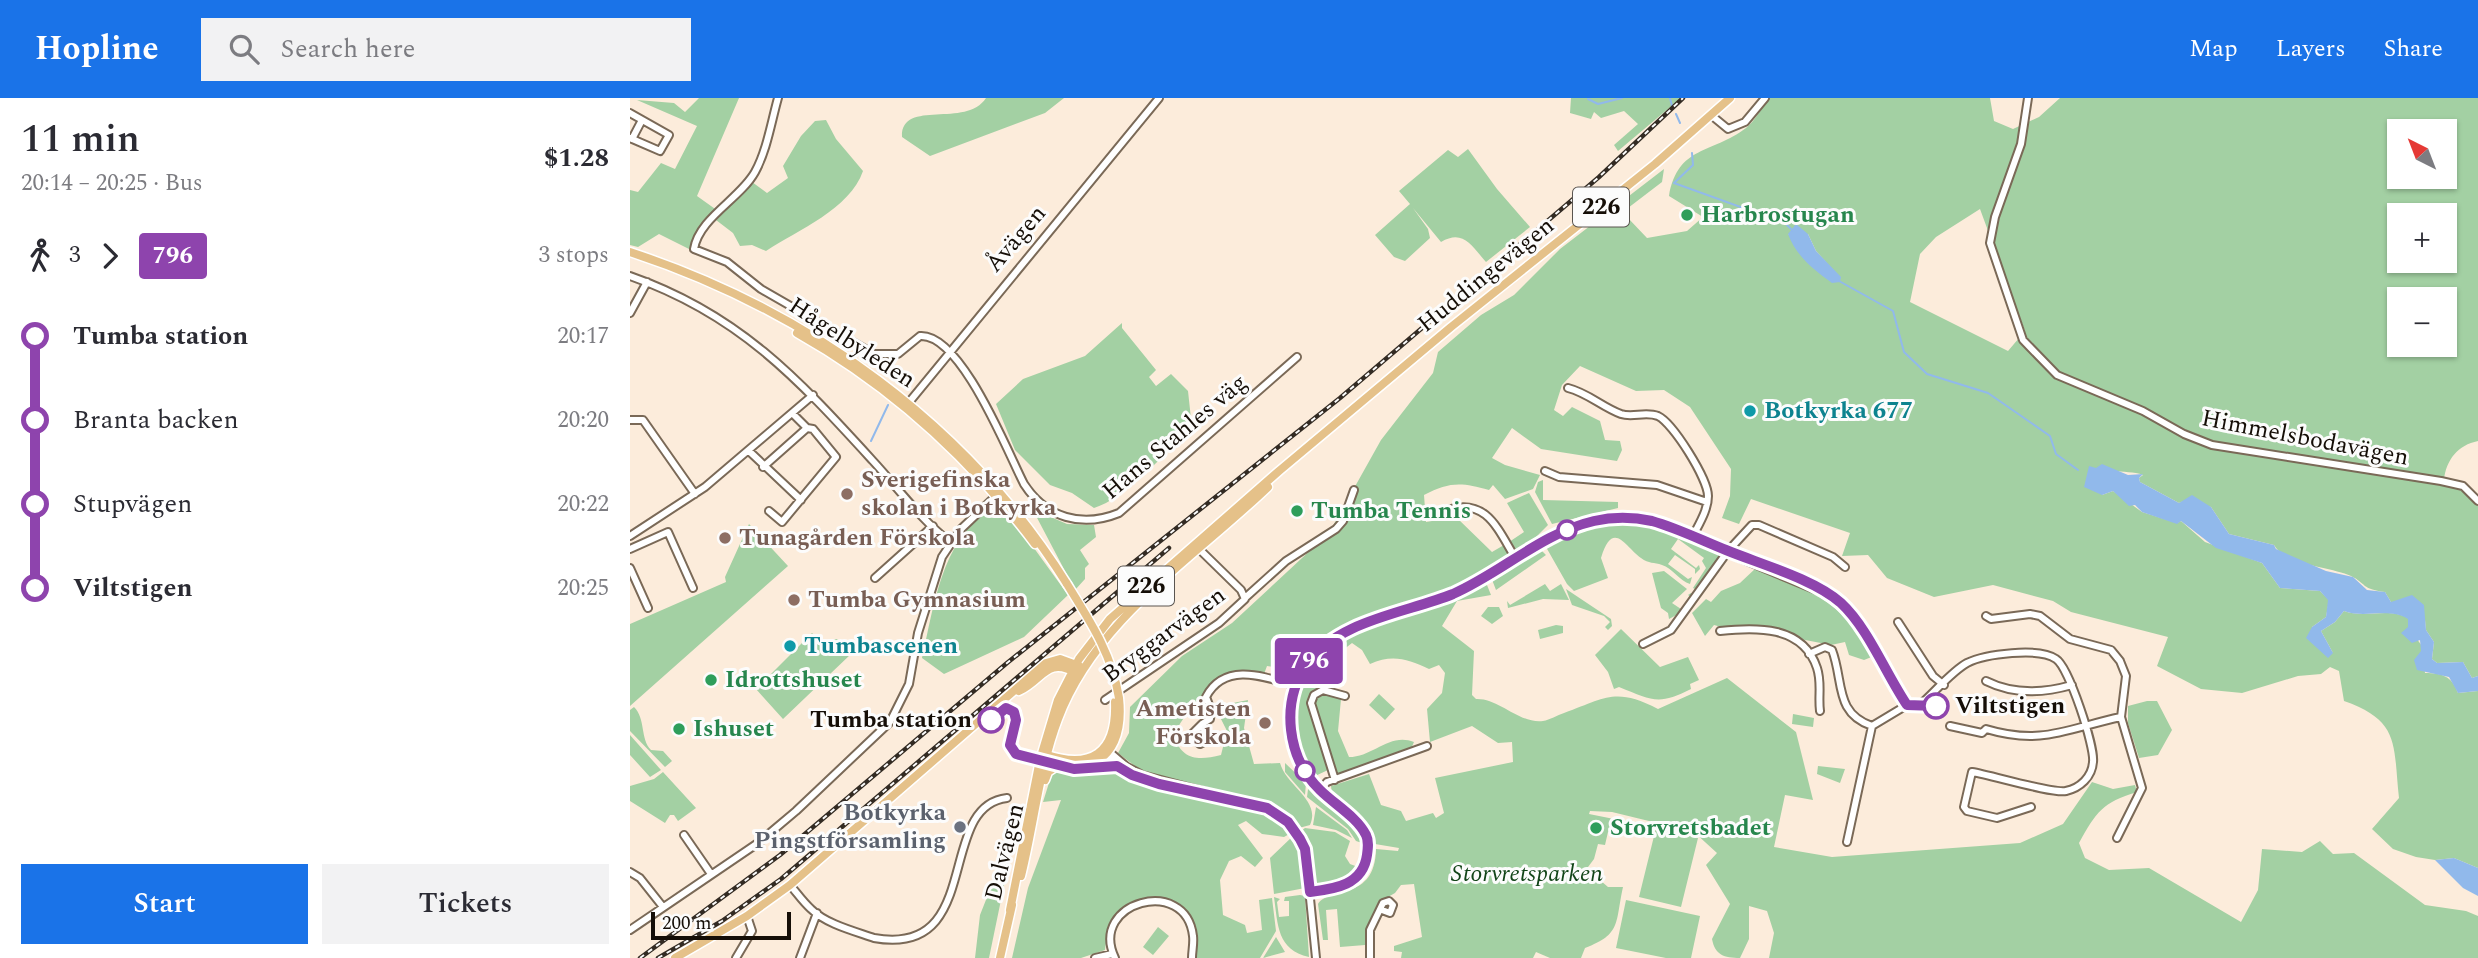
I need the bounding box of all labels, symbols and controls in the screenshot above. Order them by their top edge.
search box [201,18,691,81]
text: Hopline [35,24,159,74]
text: Search here [281,29,415,69]
icon: search [225,30,263,68]
text: Map [2189,31,2238,67]
text: Layers [2276,31,2346,67]
text: Share [2384,31,2443,67]
text: 11 min [21,111,140,169]
north arrow [2387,119,2457,189]
map controls [2387,119,2457,357]
text: $1.28 [544,138,609,178]
text: 20:14 – 20:25 · Bus [21,166,203,201]
road number: 226 [1573,188,1629,226]
street label: Åvägen [977,197,1055,281]
place label: Harbrostugan [1701,197,1855,233]
button: + [2387,203,2457,273]
marker: Harbrostugan [1679,207,1695,223]
street label: Huddingevägen [1410,208,1562,342]
icon: walk [21,237,59,275]
icon: forward [91,237,129,275]
text: 3 [69,238,81,273]
text: 796 [153,238,193,274]
text: 3 stops [539,238,609,273]
button: − [2387,287,2457,357]
street label: Hågelbyleden [781,288,923,398]
text: Tumba station [73,316,248,356]
text: 20:17 [557,319,609,354]
street label: Hans Stahles väg [1095,365,1255,509]
place label: Botkyrka 677 [1764,393,1913,429]
text: Branta backen [73,400,239,440]
street label: Himmelsbodavägen [2198,400,2412,476]
text: 20:20 [557,403,609,438]
marker: Botkyrka 677 [1742,403,1758,419]
place label: Sverigefinska skolan i Botkyrka [861,462,1057,526]
text: Stupvägen [73,484,192,524]
marker: Sverigefinska skolan i Botkyrka [839,486,855,502]
text: 20:22 [557,487,609,522]
place label: Tumba Tennis [1311,493,1471,529]
marker: Tumba Tennis [1289,503,1305,519]
place label: Tunagården Förskola [739,520,976,556]
unlabelled marker [1557,520,1577,540]
marker: Tunagården Förskola [717,530,733,546]
road number: 226 [1118,566,1174,606]
text: Viltstigen [73,568,192,608]
text: 20:25 [557,571,609,606]
street label: Bryggarvägen [1095,578,1233,692]
place label: Tumba Gymnasium [808,582,1026,618]
marker: Tumba Gymnasium [786,592,802,608]
place label: Tumbascenen [804,628,958,664]
marker: Tumbascenen [782,638,798,654]
line badge: 796 [1269,638,1349,684]
text: 796 [1289,643,1329,679]
place label: Idrottshuset [725,662,862,698]
marker: Idrottshuset [703,672,719,688]
place label: Viltstigen [1955,688,2065,724]
place label: Ametisten Förskola [1135,691,1252,755]
marker: Viltstigen [1923,693,1949,719]
place label: Tumba station [810,702,972,738]
marker: Tumba station [978,707,1004,733]
place label: Ishuset [693,711,774,747]
marker: Ametisten Förskola [1257,715,1273,731]
marker: Ishuset [671,721,687,737]
unlabelled marker [1295,761,1315,781]
place label: Botkyrka Pingstförsamling [754,795,947,859]
street label: Dalvägen [976,800,1034,904]
place label: Storvretsbadet [1610,810,1771,846]
marker: Botkyrka Pingstförsamling [952,819,968,835]
marker: Storvretsbadet [1588,820,1604,836]
park label: Storvretsparken [1451,856,1603,892]
button: Start [21,864,308,944]
button: Tickets [322,864,609,944]
scale bar [651,909,791,941]
text: 200 m [662,909,712,938]

